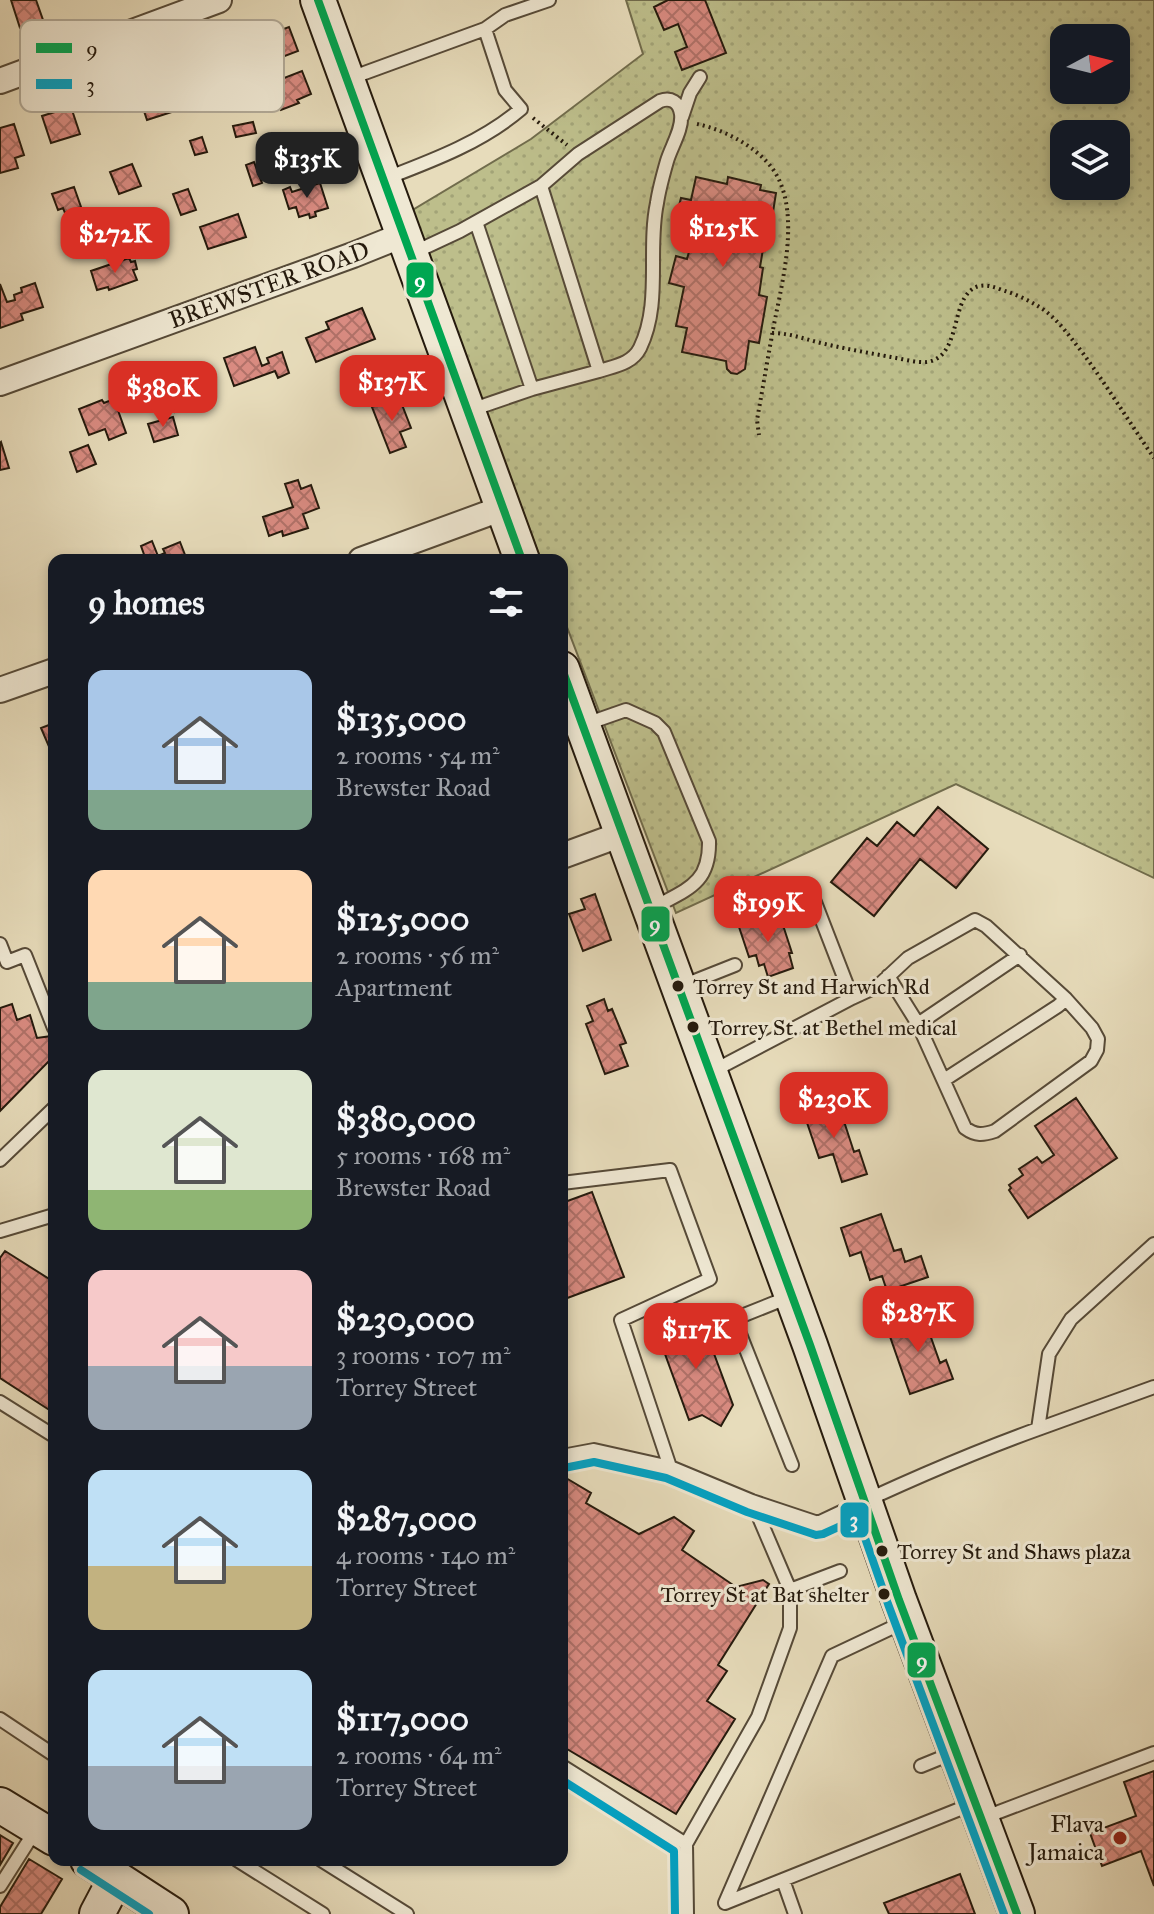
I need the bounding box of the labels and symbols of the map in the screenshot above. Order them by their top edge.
legend [20,20,284,112]
north arrow [1050,24,1130,104]
text: 9 [86,35,98,62]
text: 3 [86,71,95,98]
pin: $135K [251,132,363,200]
pin: $125K [667,201,779,269]
pin: $272K [59,207,171,275]
street label: BREWSTER ROAD [165,235,373,335]
line badge: 9 [405,261,435,299]
text: 9 [414,267,426,294]
pin: $137K [336,355,448,423]
pin: $380K [107,361,219,429]
pin: $199K [712,876,824,944]
line badge: 9 [640,905,671,943]
text: 9 [649,910,661,937]
place label: Torrey St and Harwich Rd [693,973,930,1000]
marker: Torrey St and Harwich Rd [670,978,686,994]
place label: Torrey St. at Bethel medical [708,1014,957,1041]
marker: Torrey St. at Bethel medical [685,1019,701,1035]
pin: $230K [778,1072,890,1140]
pin: $287K [862,1286,974,1354]
pin: $117K [640,1303,752,1371]
line badge: 3 [839,1501,870,1539]
text: 3 [850,1506,858,1533]
place label: Torrey St and Shaws plaza [897,1538,1132,1565]
marker: Torrey St and Shaws plaza [874,1543,890,1559]
place label: Torrey St at Bat shelter [660,1581,870,1608]
marker: Torrey St at Bat shelter [876,1586,892,1602]
line badge: 9 [906,1641,937,1679]
text: 9 [916,1647,928,1674]
place label: Flava Jamaica [1025,1809,1105,1867]
marker: Flava Jamaica [1111,1829,1129,1847]

